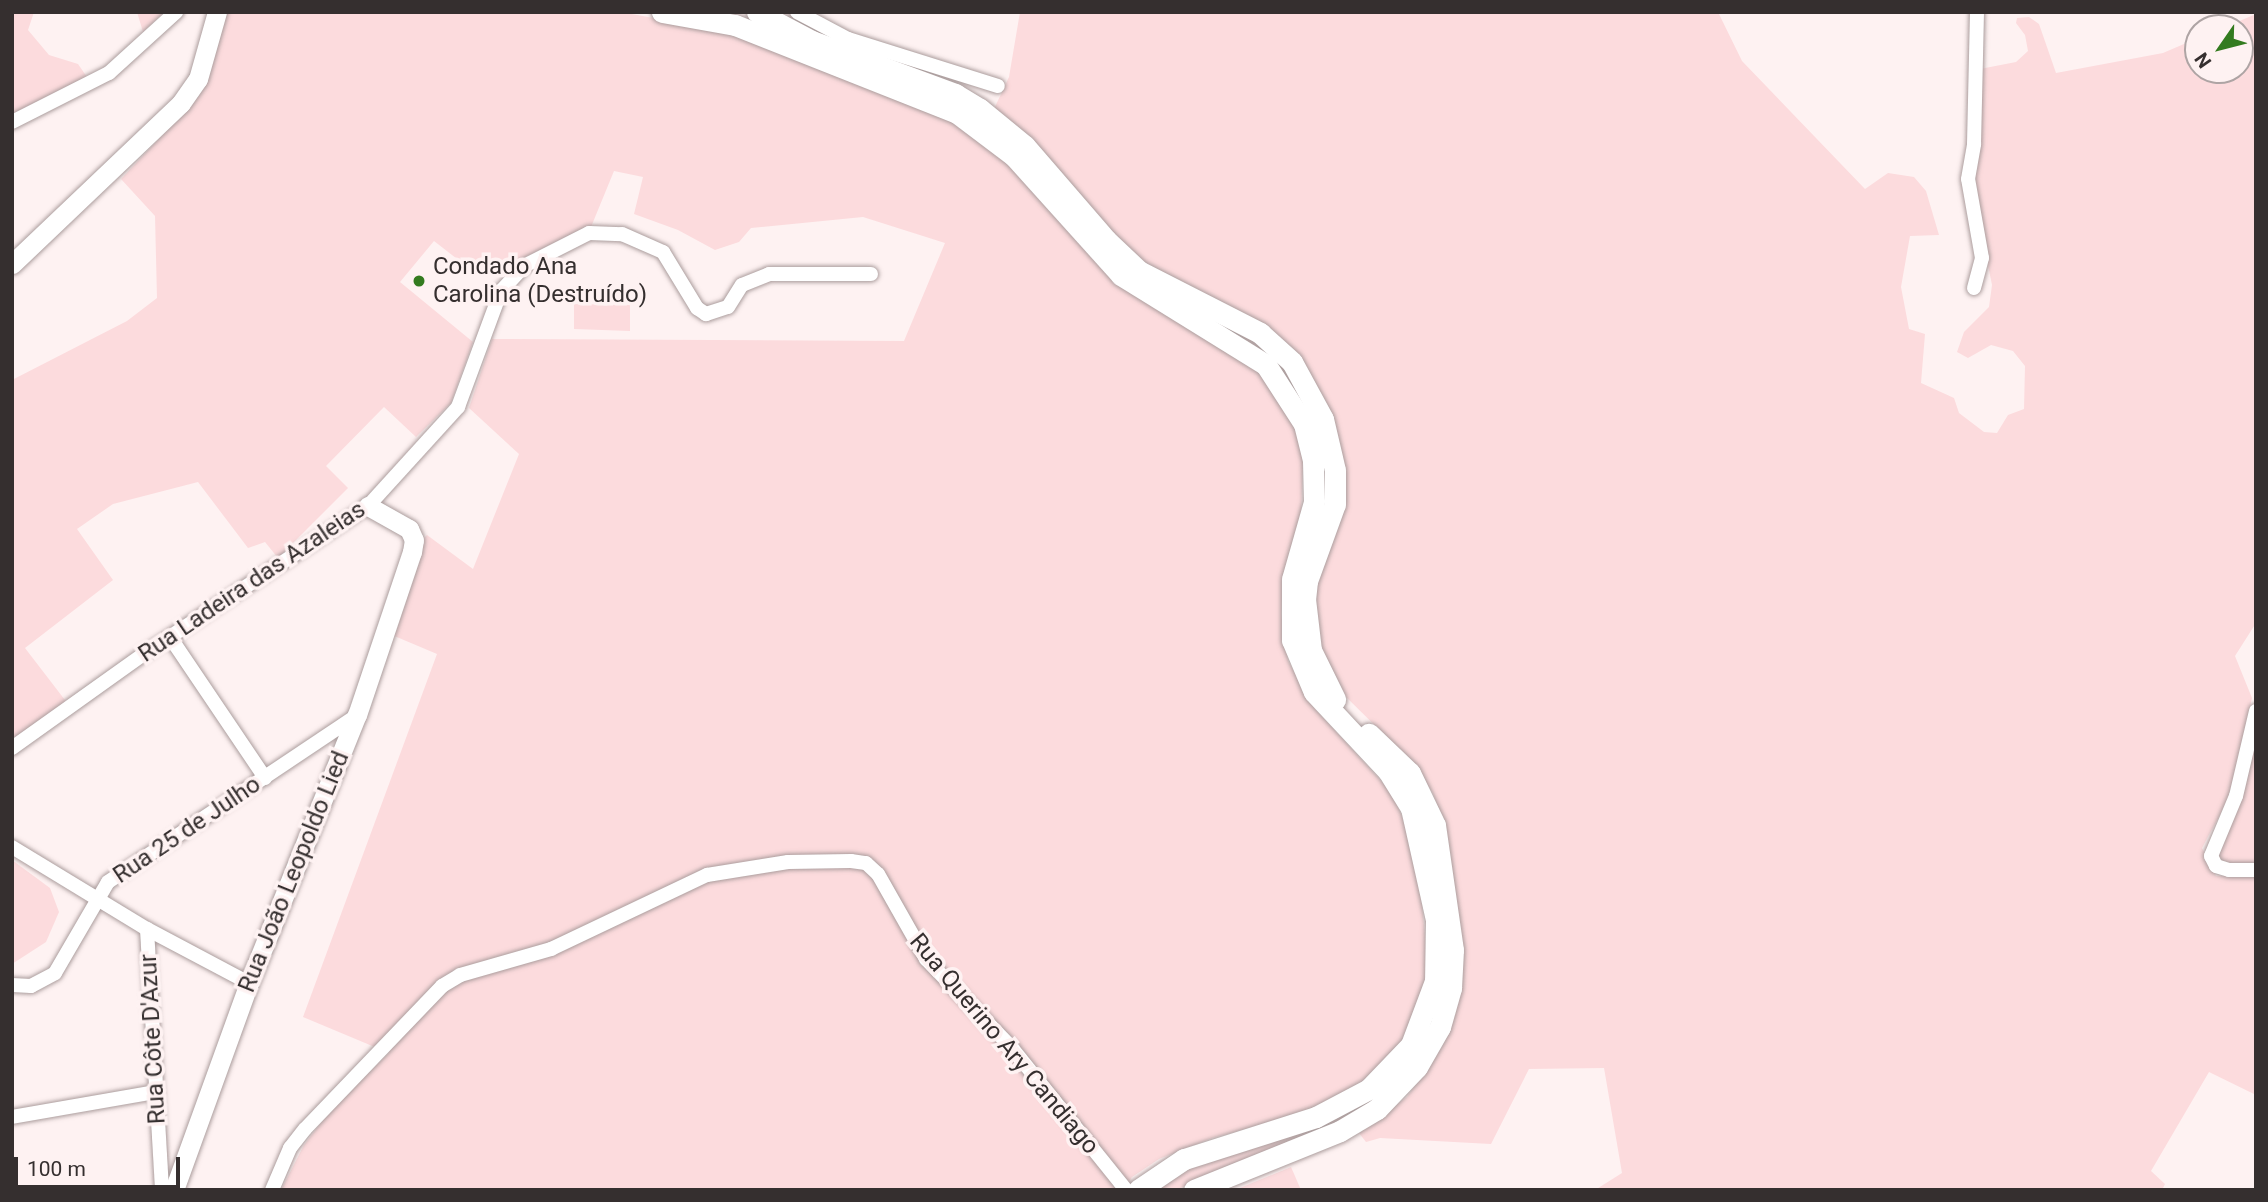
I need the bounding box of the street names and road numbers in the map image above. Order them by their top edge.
street label: Rua Ladeira das Azaleias [133,495,371,669]
street label: Rua João Leopoldo Lied [232,747,356,997]
street label: Rua 25 de Julho [108,770,266,890]
street label: Rua Querino Ary Candiago [903,928,1105,1160]
street label: Rua Côte D'Azur [134,953,172,1125]

